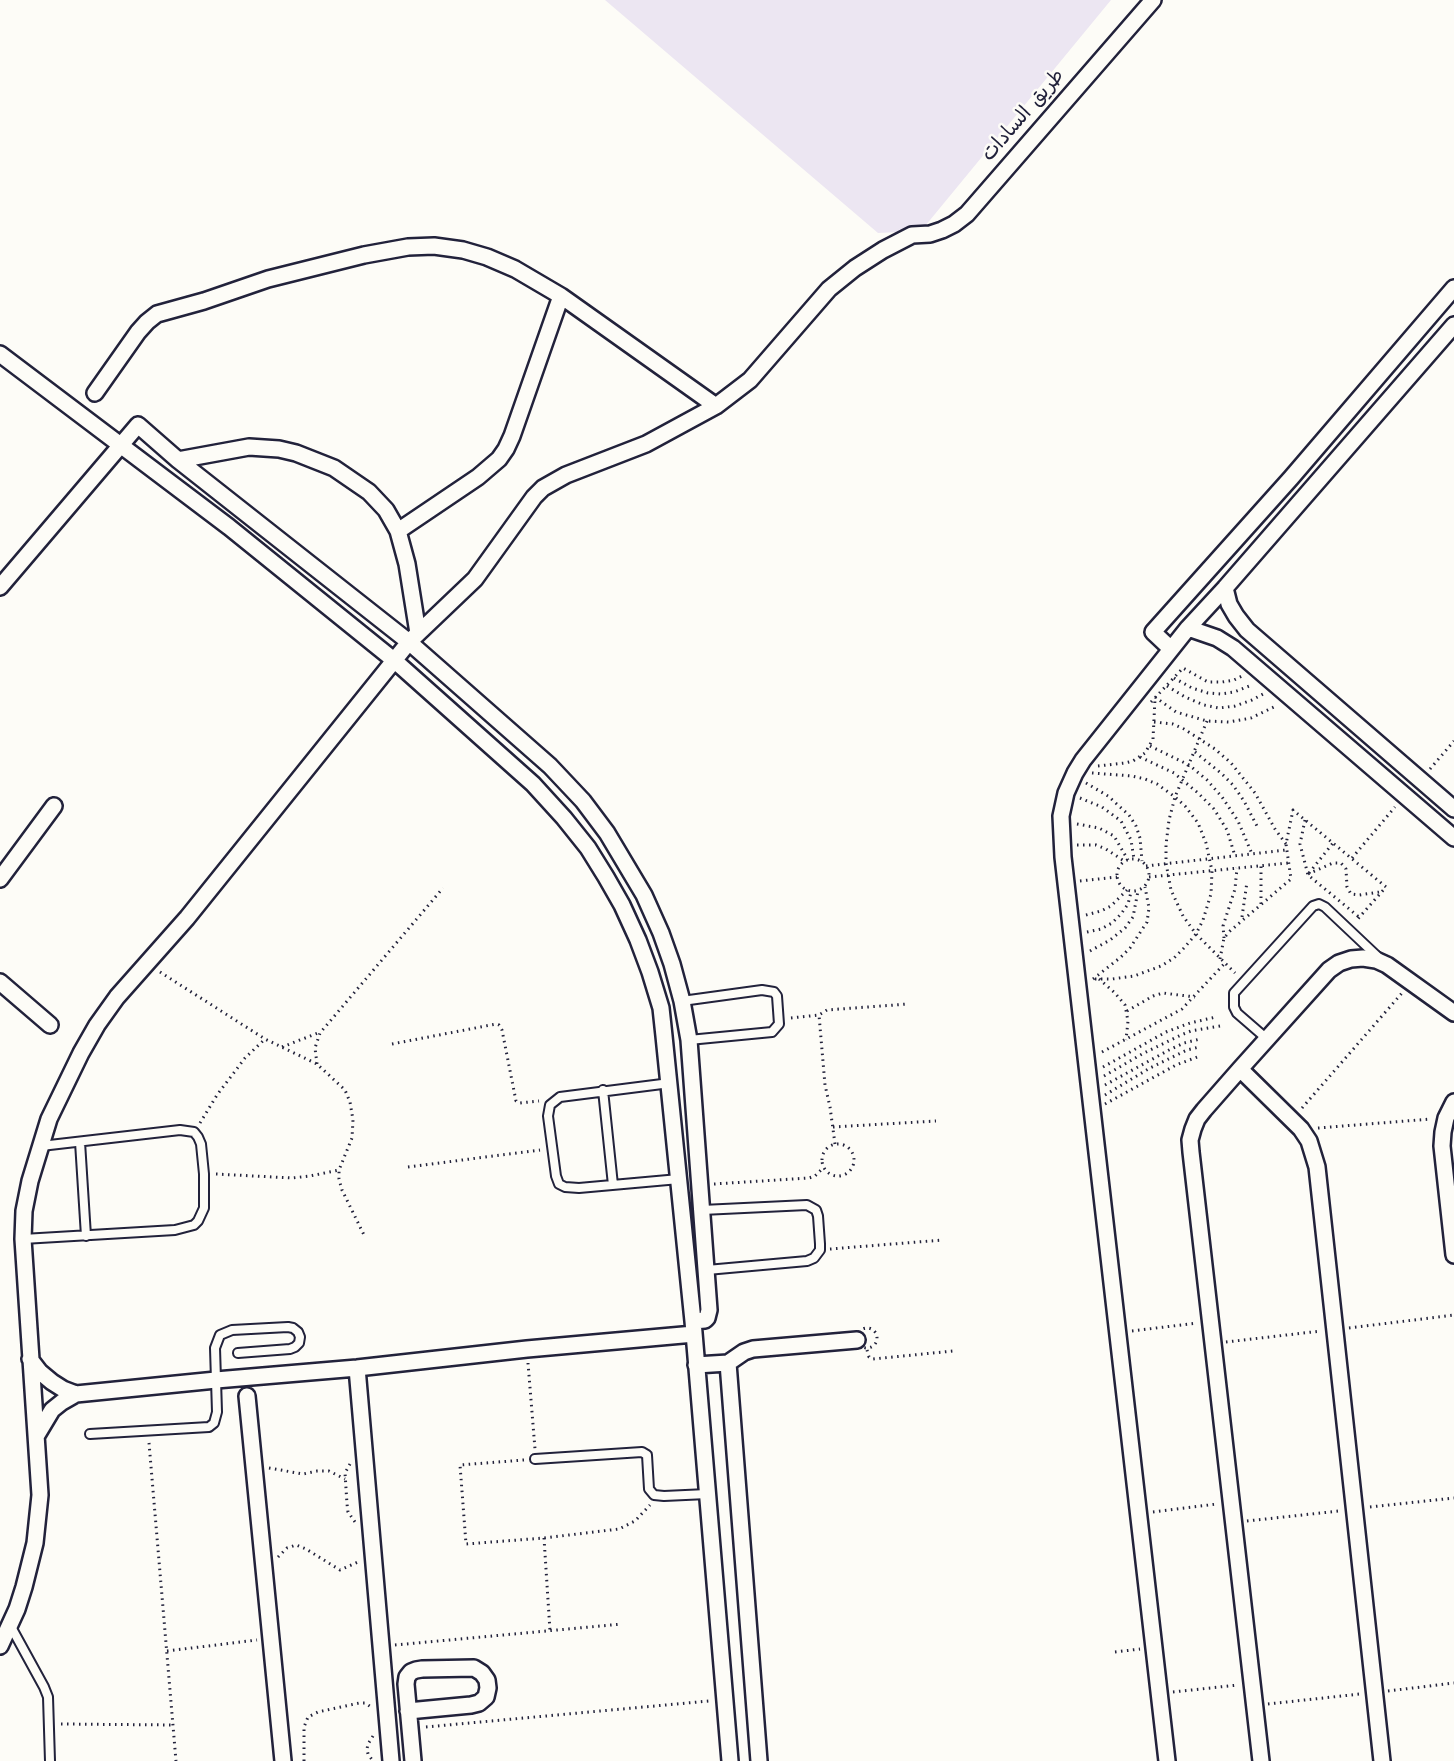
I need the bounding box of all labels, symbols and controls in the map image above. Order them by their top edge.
street label: طريق السادات [977,65,1071,167]

